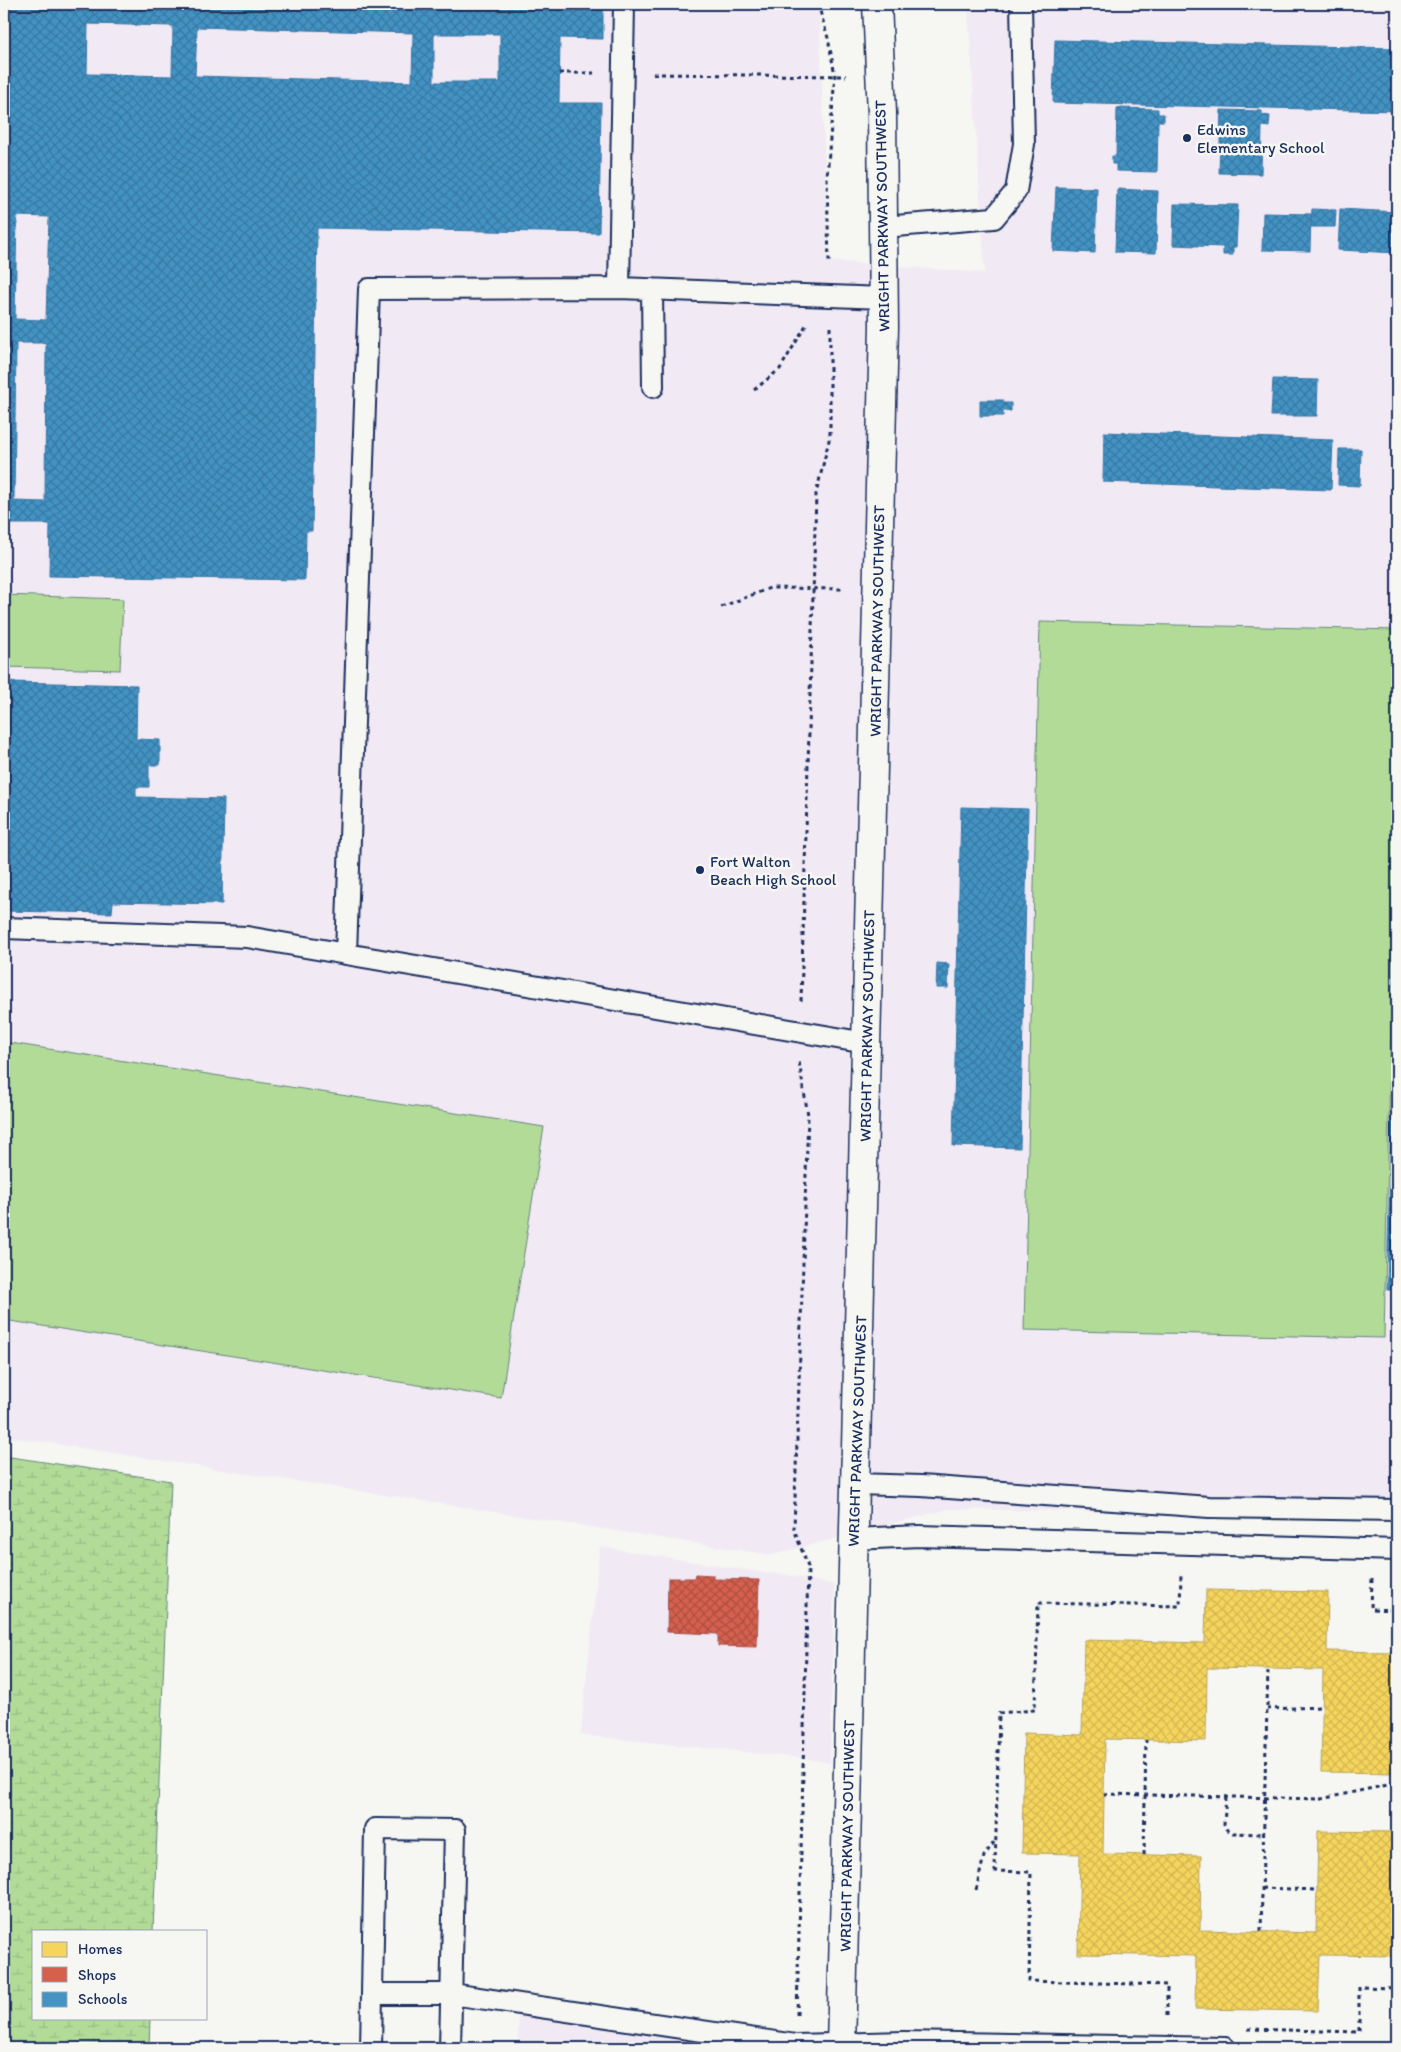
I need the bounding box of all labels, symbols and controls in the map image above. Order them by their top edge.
street label: WRIGHT PARKWAY SOUTHWEST [870,100,894,332]
place label: Edwins Elementary School [1197,120,1325,157]
marker: Edwins Elementary School [1181,132,1193,144]
street label: WRIGHT PARKWAY SOUTHWEST [865,505,889,737]
place label: Fort Walton Beach High School [710,852,837,889]
marker: Fort Walton Beach High School [694,864,706,876]
street label: WRIGHT PARKWAY SOUTHWEST [855,910,879,1142]
street label: WRIGHT PARKWAY SOUTHWEST [843,1315,871,1547]
street label: WRIGHT PARKWAY SOUTHWEST [835,1720,859,1952]
legend [32,1930,208,2020]
text: Homes [78,1940,123,1958]
text: Shops [78,1966,117,1984]
text: Schools [78,1990,128,2008]

